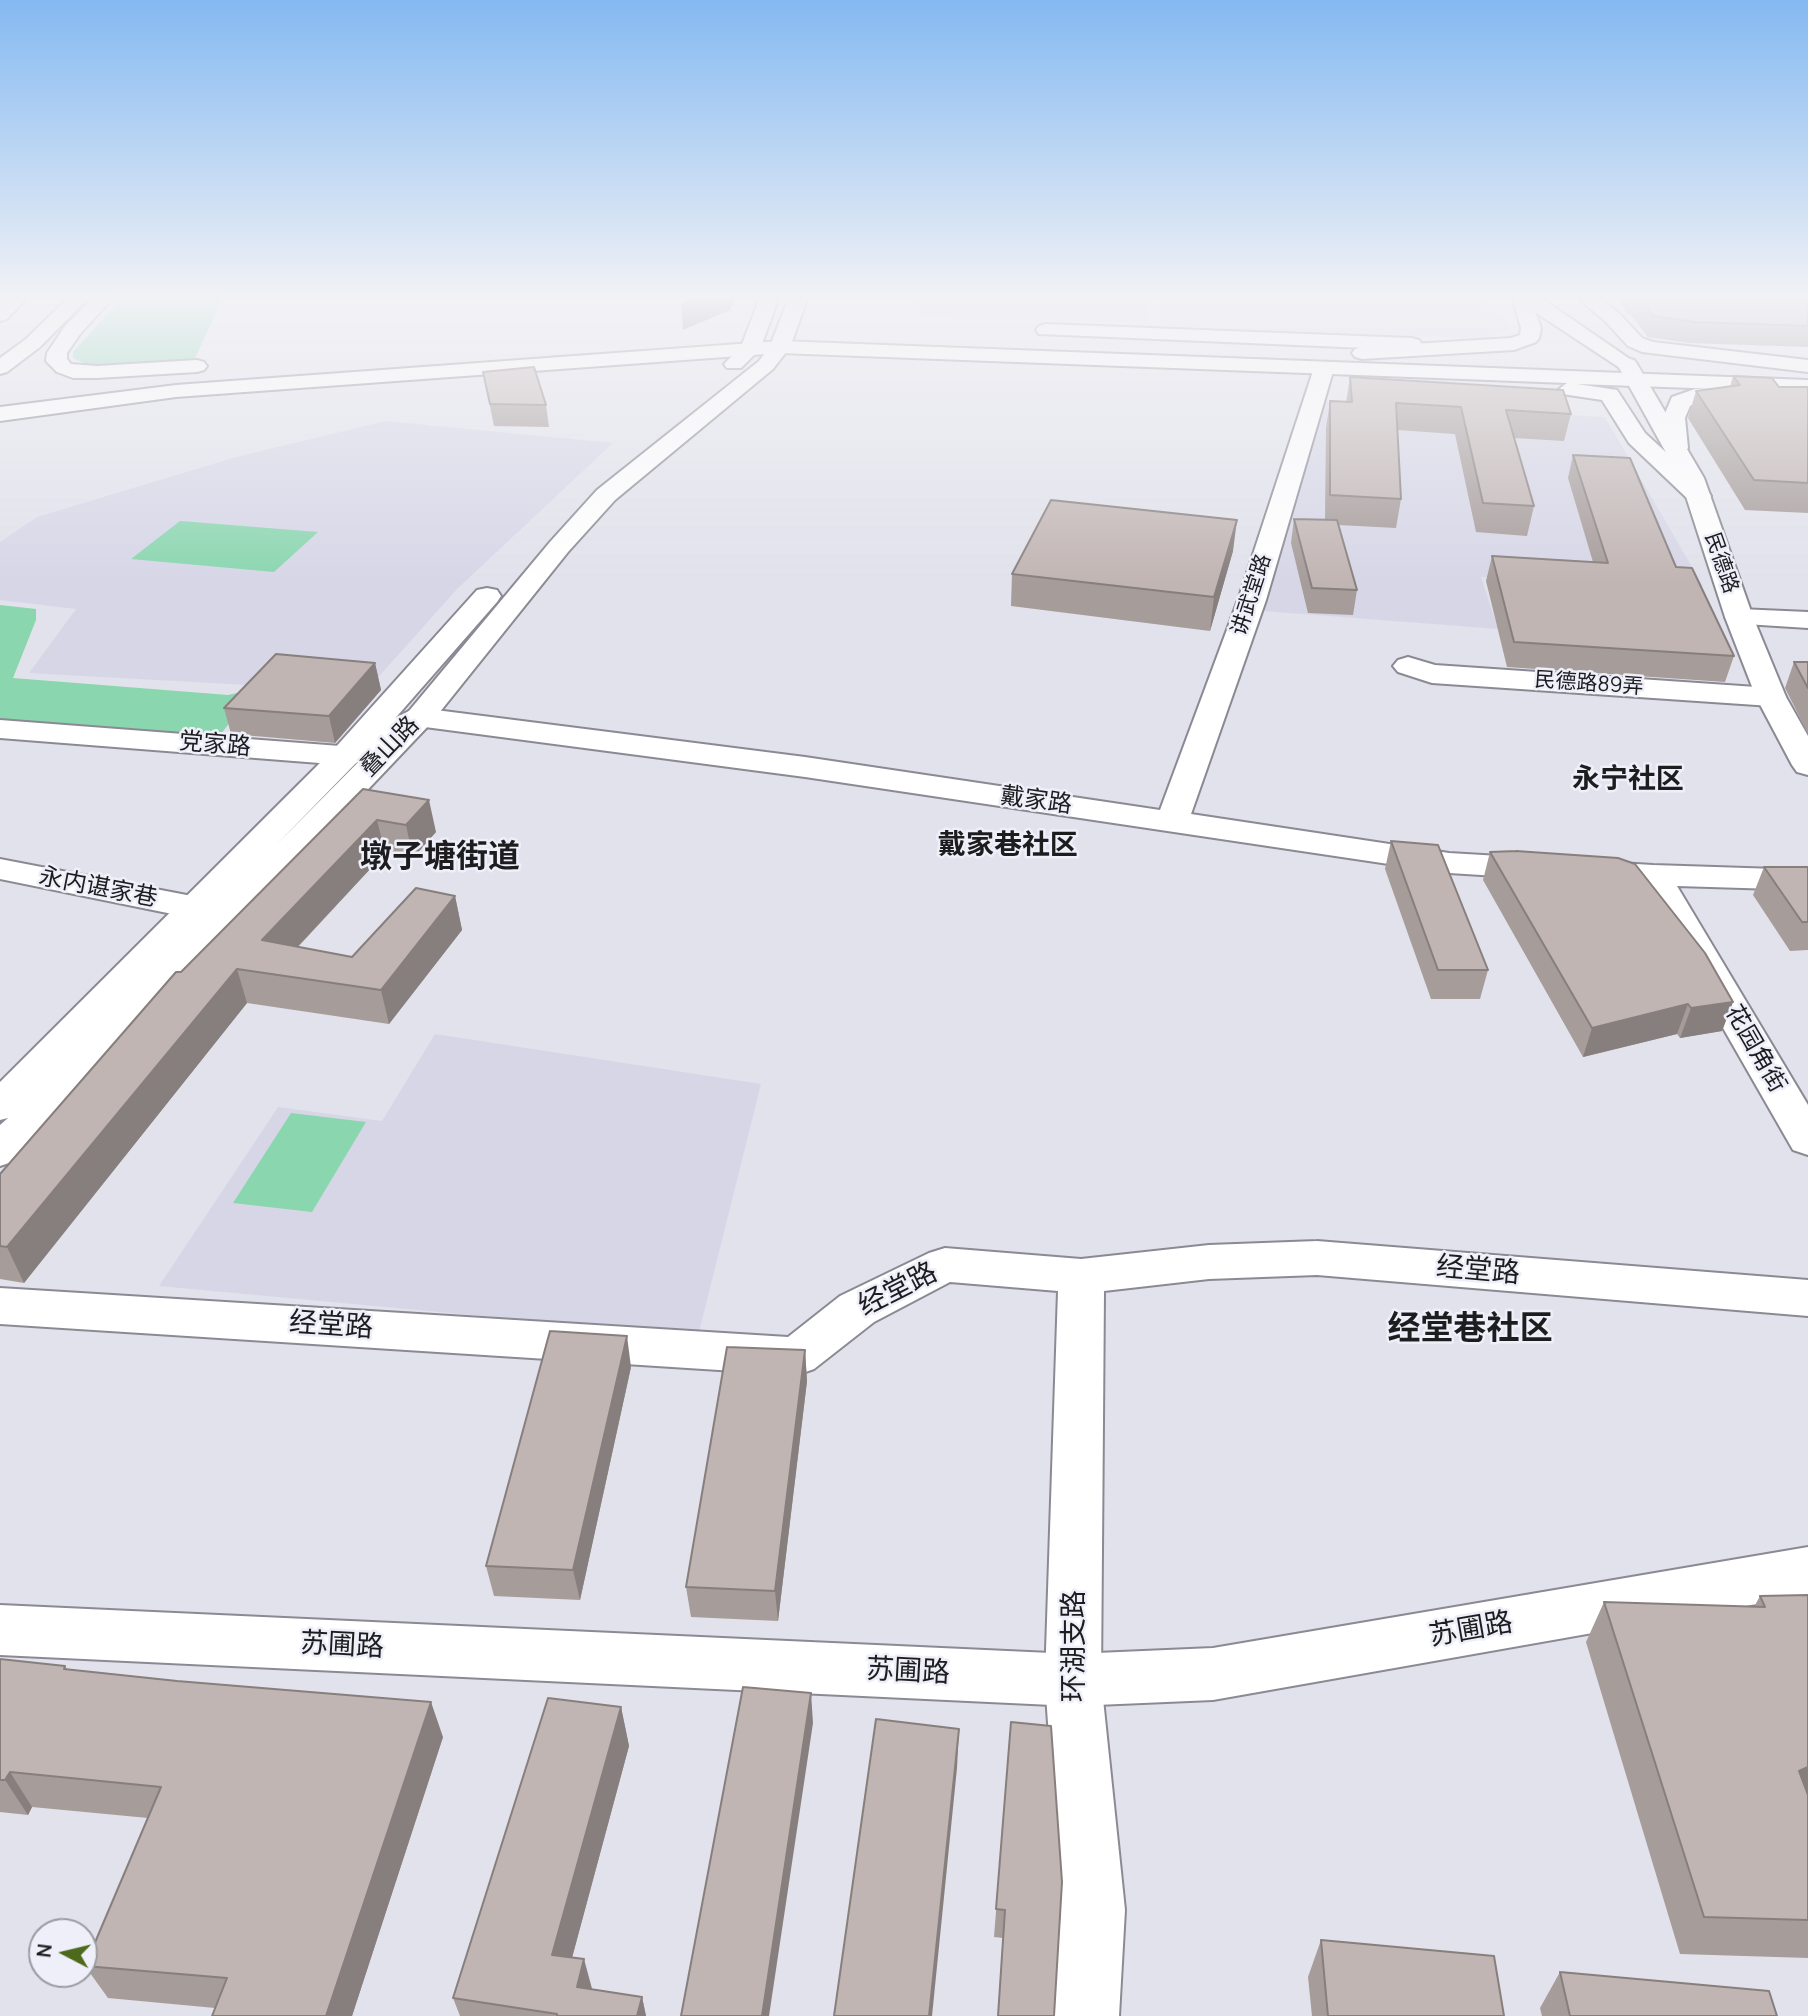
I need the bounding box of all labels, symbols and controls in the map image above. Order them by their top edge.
street label: 民德路 [1699,529,1743,597]
street label: 讲武堂路 [1227,551,1277,639]
street label: 民德路89弄 [1534,668,1644,700]
street label: 叠山路 [355,711,425,783]
street label: 党家路 [178,728,252,762]
district label: 永宁社区 [1572,763,1684,797]
street label: 戴家路 [998,782,1074,820]
district label: 戴家巷社区 [938,829,1078,863]
district label: 墩子塘街道 [360,839,520,877]
street label: 永内谌家巷 [36,862,160,914]
street label: 花园角街 [1719,1000,1791,1098]
street label: 经堂路 [1435,1251,1521,1291]
street label: 经堂路 [853,1256,943,1324]
street label: 经堂路 [288,1306,374,1346]
district label: 经堂巷社区 [1388,1310,1552,1350]
street label: 环湖支路 [1058,1590,1092,1702]
street label: 苏圃路 [1427,1606,1515,1654]
street label: 苏圃路 [299,1627,385,1665]
street label: 苏圃路 [865,1653,951,1691]
north arrow [28,1918,98,1988]
text: N [30,1942,58,1959]

